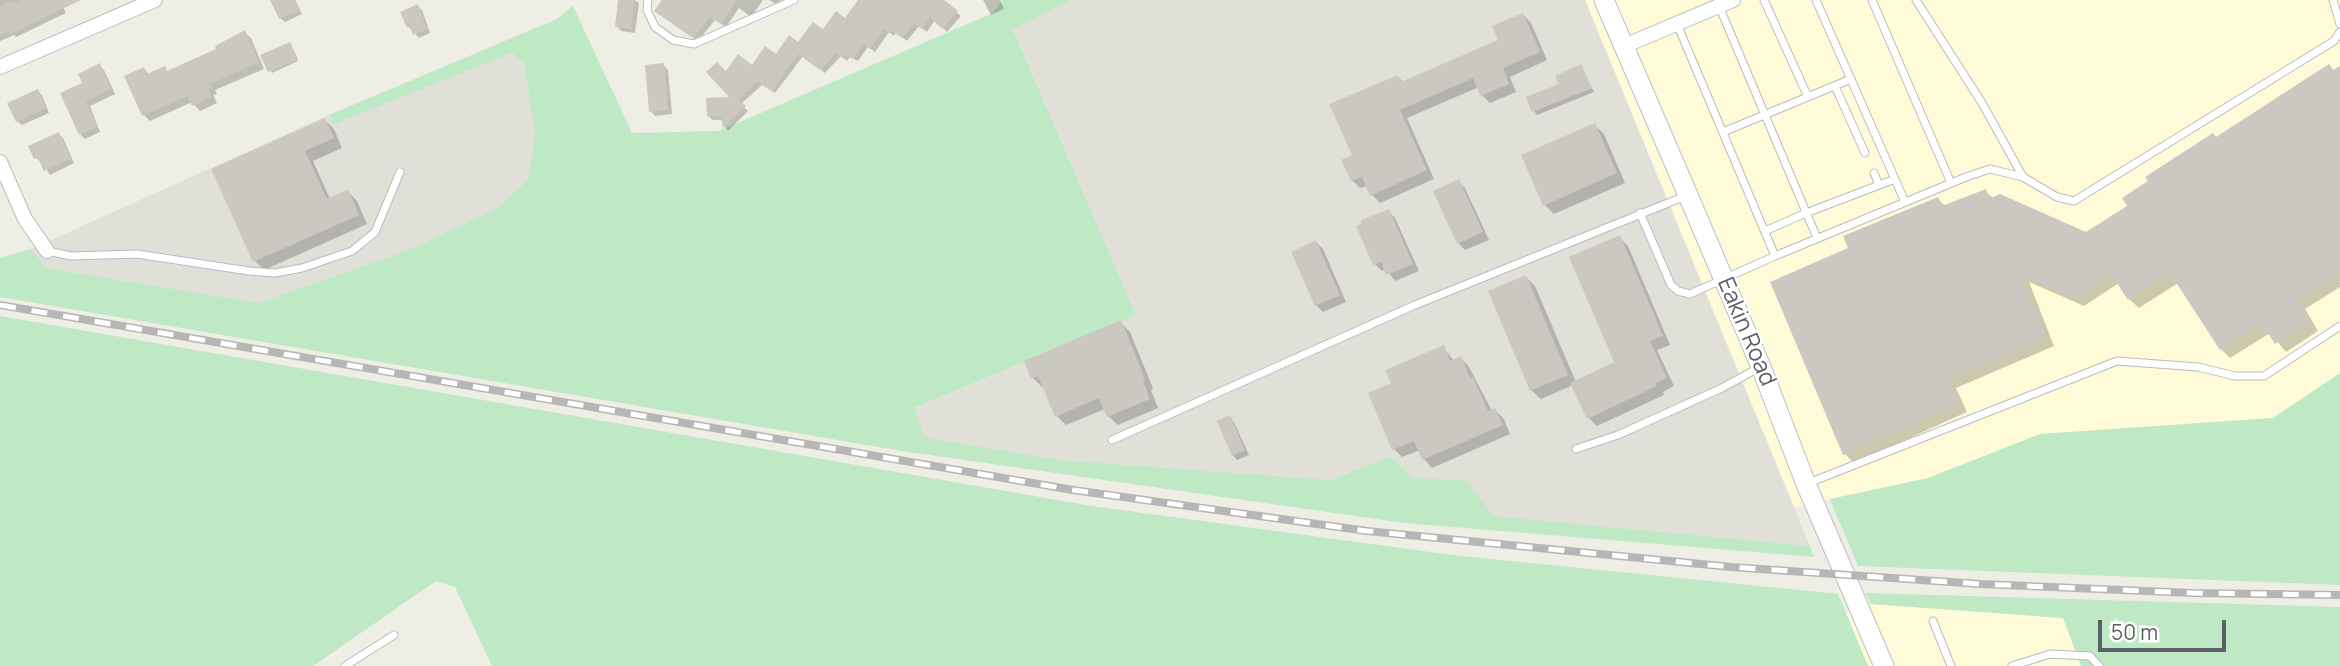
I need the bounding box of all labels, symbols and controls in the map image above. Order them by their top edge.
street label: Eakin Road [1711,273,1781,391]
scale bar [2102,606,2230,650]
text: 50 m [2111,618,2158,646]

